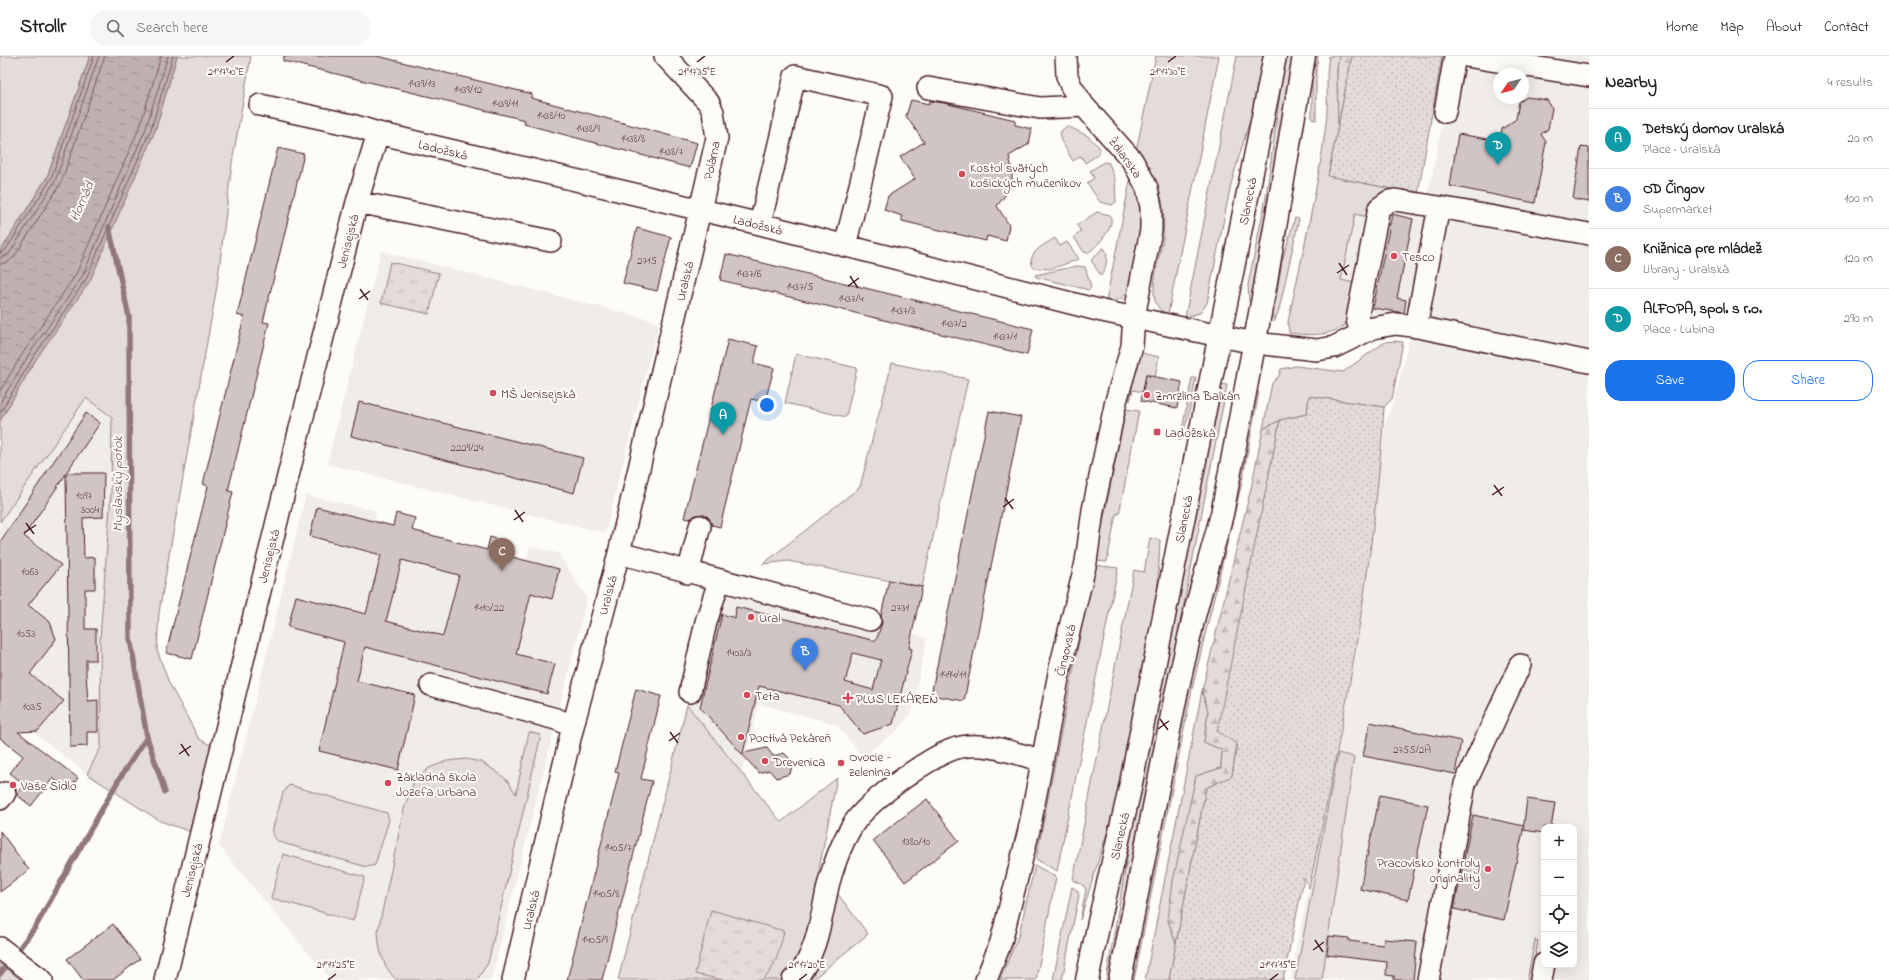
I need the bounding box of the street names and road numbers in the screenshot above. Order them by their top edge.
street label: Ždiarska [1103,133,1146,183]
street label: Ladožská [416,135,470,166]
street label: Polárna [699,139,726,182]
street label: Slanecká [1235,176,1262,227]
street label: Ladožská [731,210,785,241]
street label: Jenisejská [333,212,364,270]
street label: Uralská [672,259,699,303]
street label: Slanecká [1171,494,1198,545]
street label: Jenisejská [254,527,285,585]
street label: Uralská [594,573,623,617]
street label: Čingovská [1051,622,1083,678]
street label: Slanecká [1106,810,1135,862]
street label: Jenisejská [177,841,208,899]
street label: Uralská [518,888,545,932]

